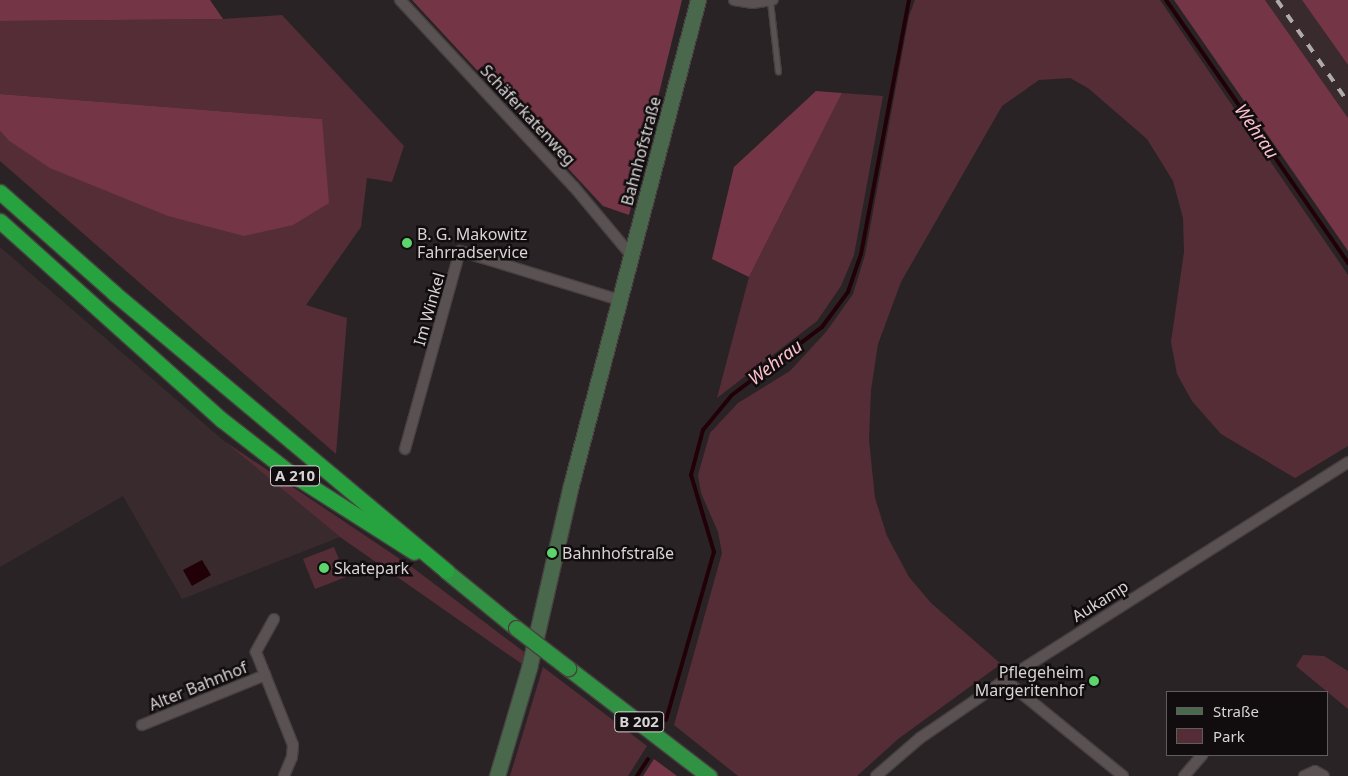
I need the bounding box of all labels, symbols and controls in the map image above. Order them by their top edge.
street label: Schäferkatenweg [477,61,579,169]
street label: Bahnhofstraße [617,94,665,208]
water label: Wehrau [1230,99,1284,163]
place label: B. G. Makowitz Fahrradservice [417,224,528,262]
marker: B. G. Makowitz Fahrradservice [401,237,413,249]
street label: Im Winkel [409,270,449,348]
water label: Wehrau [744,335,806,389]
road number: A 210 [269,464,321,488]
place label: Bahnhofstraße [562,543,674,563]
marker: Bahnhofstraße [546,547,558,559]
place label: Skatepark [334,558,409,578]
marker: Skatepark [318,562,330,574]
street label: Aukamp [1068,576,1132,626]
street label: Alter Bahnhof [146,658,250,714]
place label: Pflegeheim Margeritenhof [975,662,1084,700]
marker: Pflegeheim Margeritenhof [1088,675,1100,687]
legend [1166,691,1328,756]
text: Straße [1213,701,1259,721]
road number: B 202 [614,710,664,734]
text: Park [1213,726,1245,746]

